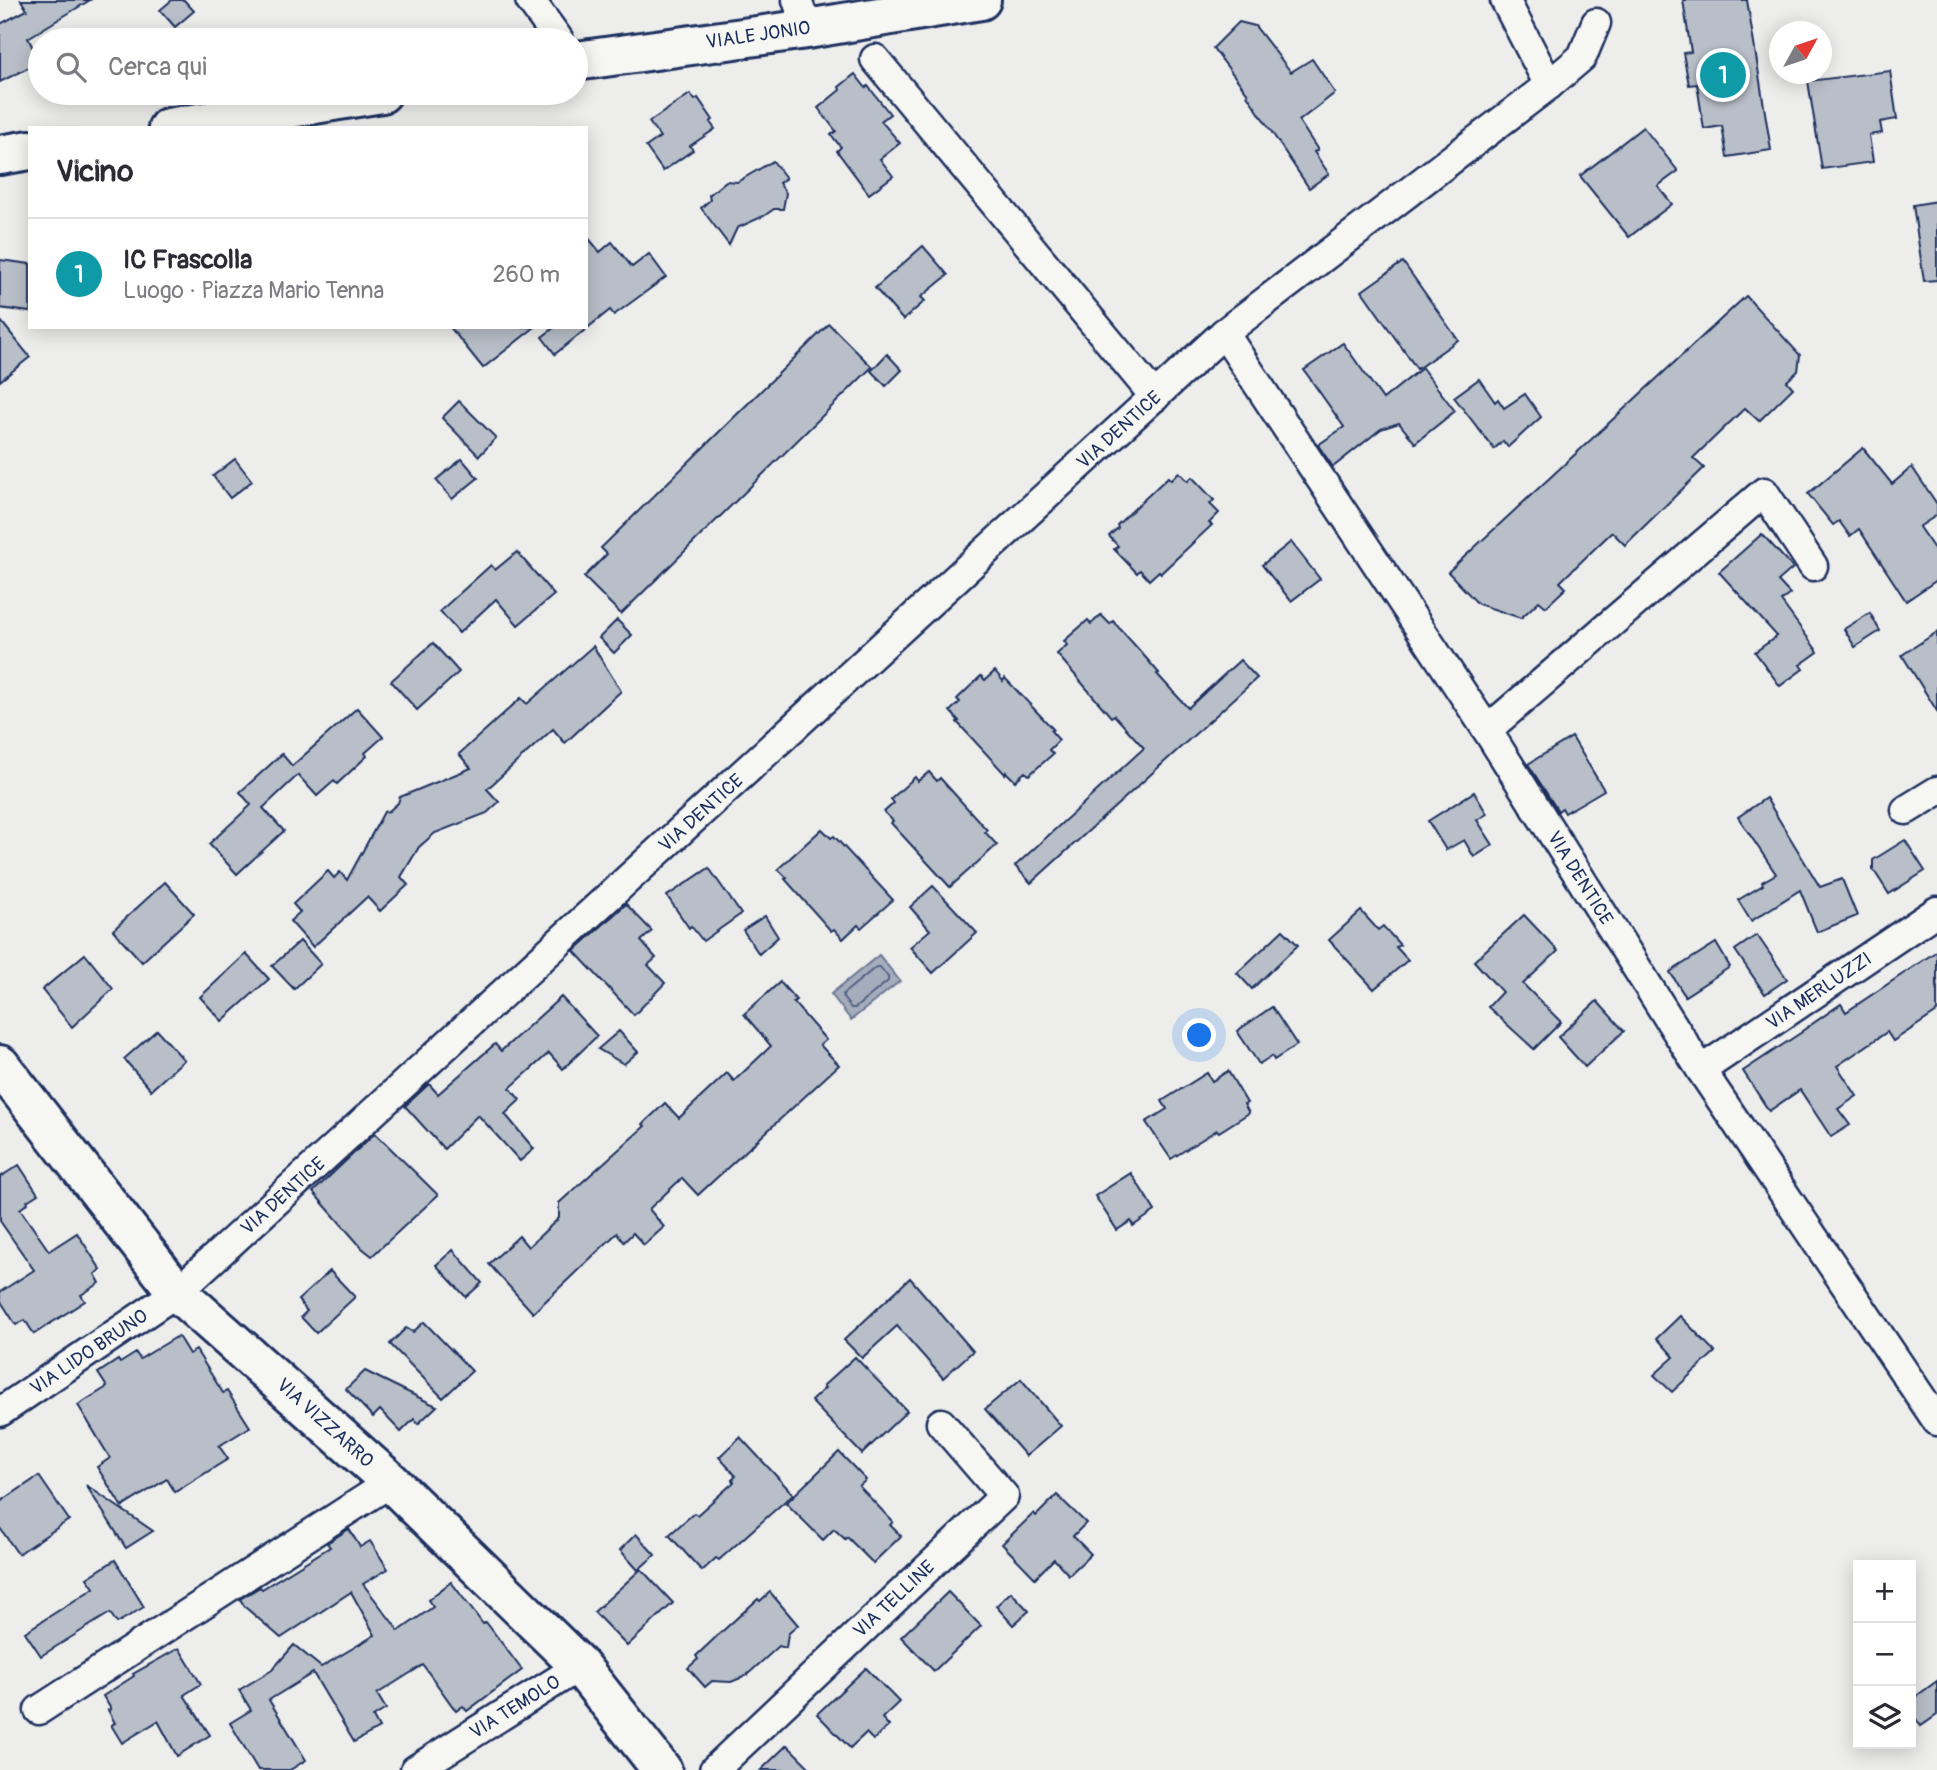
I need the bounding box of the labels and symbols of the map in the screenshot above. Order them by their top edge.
street label: VIALE JONIO [704,16,812,54]
north arrow [1769,21,1832,84]
pin: 1 [1700,49,1746,101]
street label: VIA DENTICE [1072,386,1166,474]
street label: VIA DENTICE [654,769,748,857]
street label: VIA DENTICE [1542,827,1618,929]
street label: VIA MERLUZZI [1762,947,1876,1035]
your location [1182,1018,1216,1052]
street label: VIA DENTICE [236,1152,330,1240]
street label: VIA LIDO BRUNO [26,1304,152,1400]
street label: VIA VIZZARRO [272,1373,378,1473]
street label: VIA TELLINE [848,1555,940,1643]
street label: VIA TEMOLO [465,1670,565,1744]

